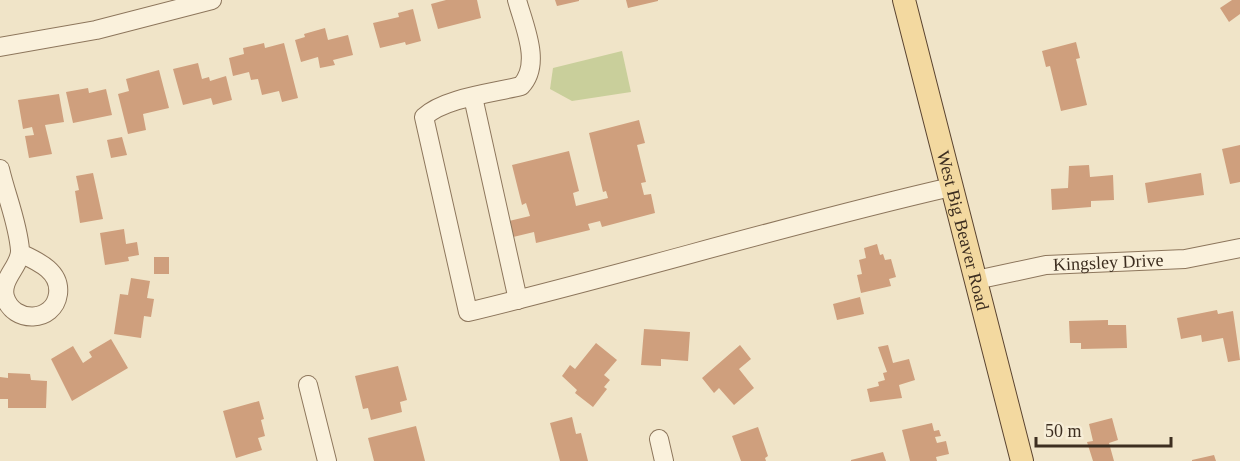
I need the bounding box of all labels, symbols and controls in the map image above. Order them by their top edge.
street label: West Big Beaver Road [933,149,993,313]
street label: Kingsley Drive [1053,250,1164,275]
scale bar [1036,410,1171,448]
text: 50 m [1045,421,1082,441]

